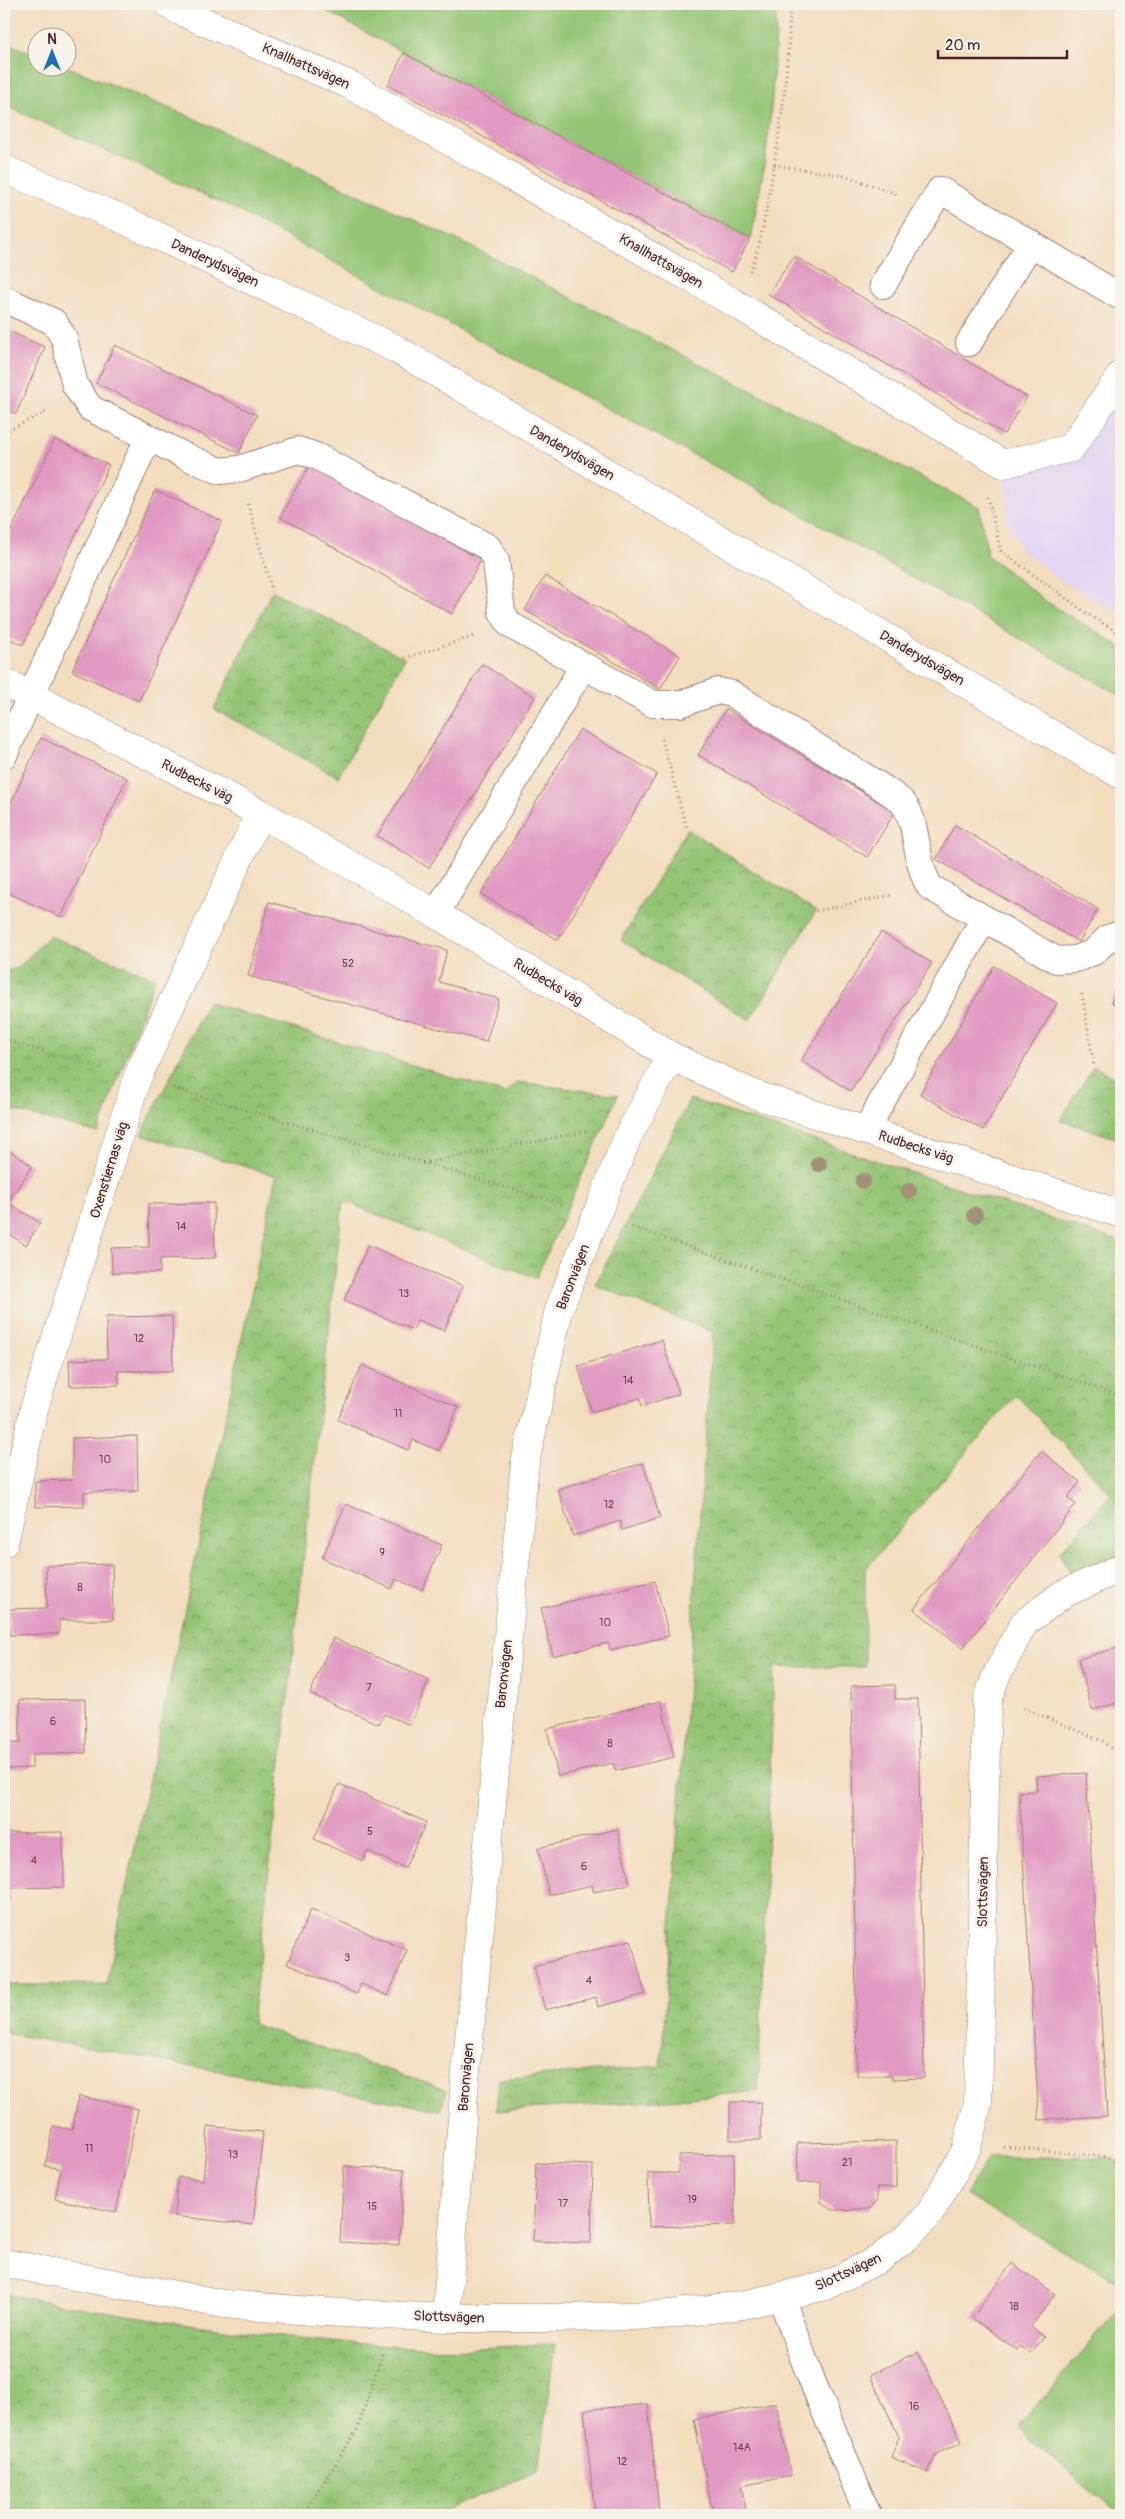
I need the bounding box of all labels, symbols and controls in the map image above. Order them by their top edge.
north arrow [28,28,78,78]
scale bar [938,28,1066,60]
text: N [47,31,57,48]
text: 20 m [945,36,980,55]
street label: Knallhattsvägen [259,39,353,93]
street label: Knallhattsvägen [616,230,706,292]
street label: Danderydsvägen [168,235,262,291]
street label: Danderydsvägen [526,422,618,484]
street label: Danderydsvägen [876,627,968,689]
street label: Rudbecks väg [158,756,236,806]
street label: Rudbecks väg [510,955,586,1009]
house number: 52 [342,957,354,970]
street label: Oxenstiernas väg [86,1120,132,1220]
street label: Rudbecks väg [876,1127,956,1167]
house number: 14 [176,1220,187,1233]
street label: Baronvägen [553,1242,593,1312]
house number: 13 [399,1287,409,1300]
house number: 12 [134,1332,144,1345]
house number: 14 [623,1374,634,1387]
house number: 11 [394,1407,402,1420]
house number: 10 [99,1453,111,1466]
house number: 12 [604,1498,614,1511]
house number: 9 [379,1546,385,1559]
house number: 8 [77,1581,83,1594]
house number: 10 [599,1616,611,1629]
street label: Baronvägen [492,1639,516,1709]
house number: 7 [366,1681,372,1694]
house number: 6 [50,1715,56,1728]
house number: 8 [607,1737,613,1750]
house number: 5 [367,1825,373,1838]
house number: 4 [31,1854,38,1867]
street label: Slottsvägen [974,1856,992,1928]
house number: 6 [581,1860,587,1873]
house number: 3 [344,1951,350,1964]
house number: 4 [586,1974,593,1987]
street label: Baronvägen [455,2042,477,2112]
house number: 11 [85,2142,93,2155]
house number: 13 [228,2148,238,2161]
house number: 21 [842,2156,852,2169]
house number: 19 [687,2193,697,2206]
house number: 17 [558,2197,568,2210]
house number: 15 [367,2200,377,2213]
street label: Slottsvägen [812,2249,884,2295]
house number: 18 [1009,2300,1019,2313]
street label: Slottsvägen [413,2307,485,2327]
house number: 16 [909,2400,919,2413]
house number: 14A [733,2441,751,2454]
house number: 12 [617,2455,627,2468]

